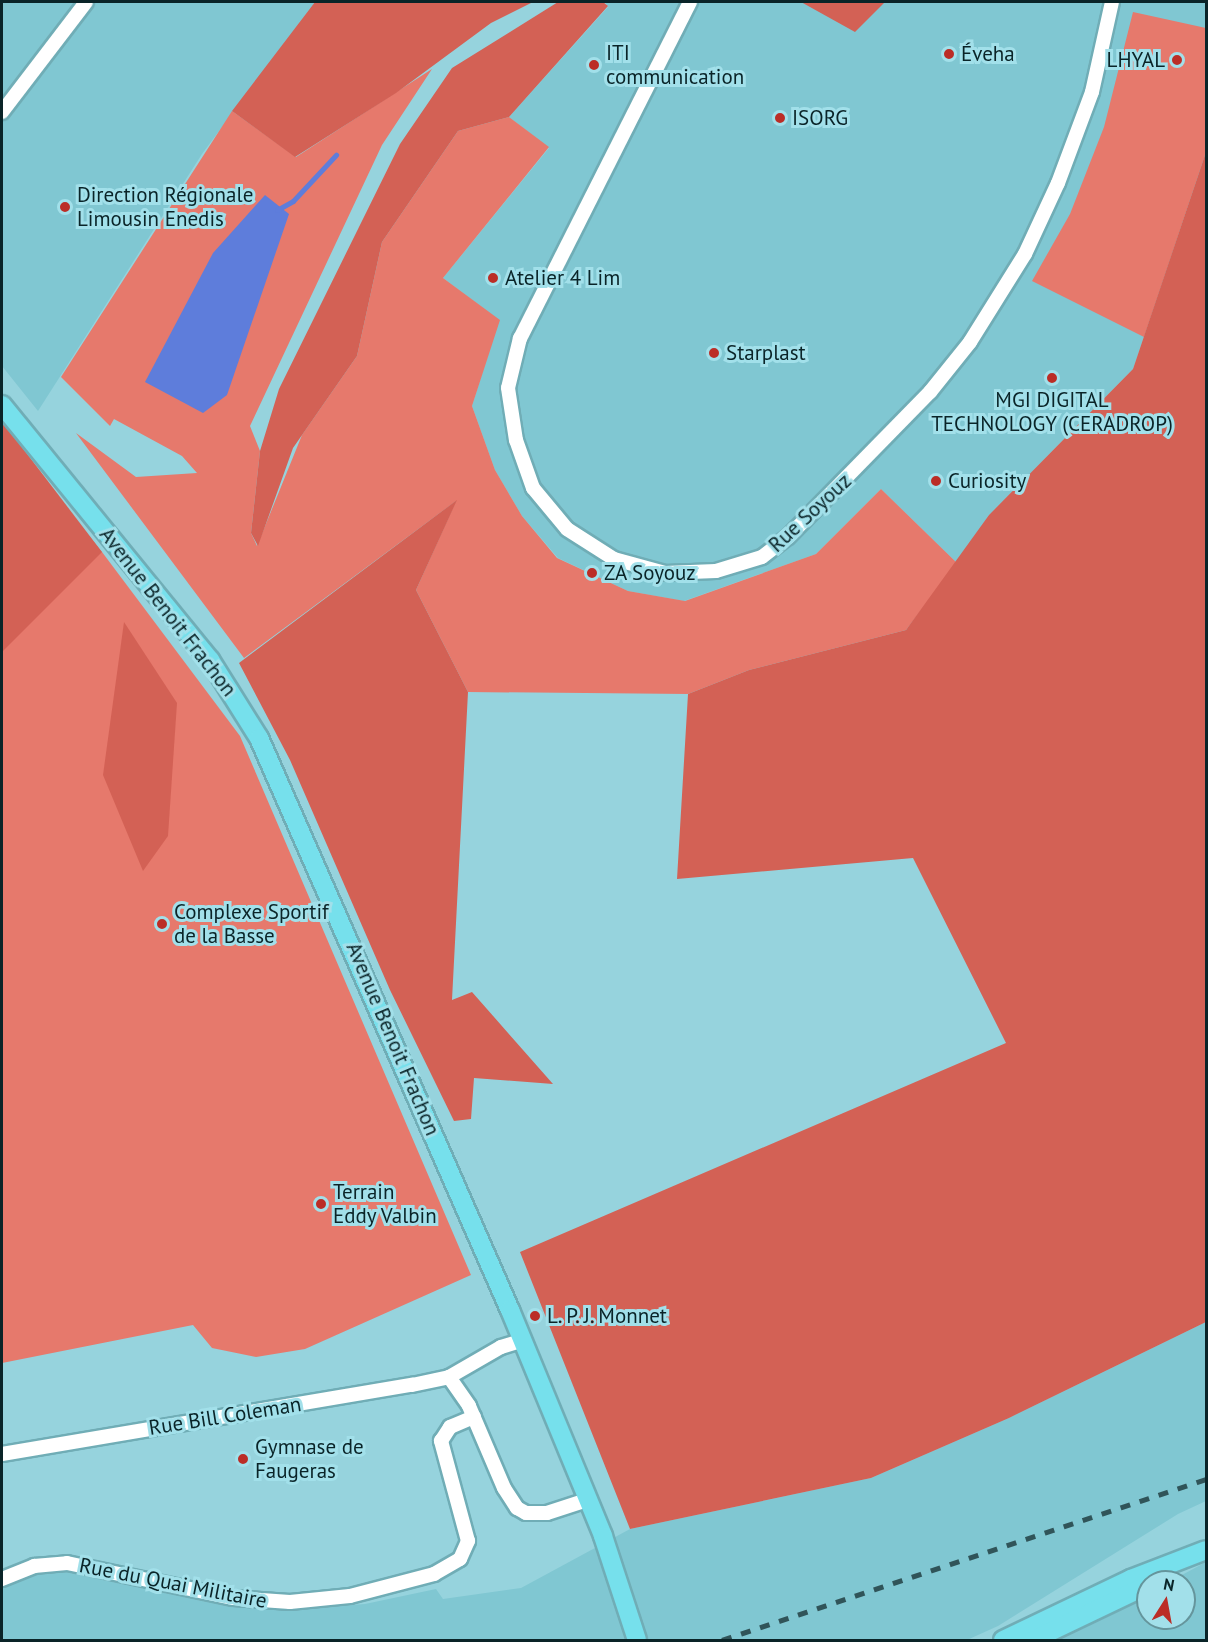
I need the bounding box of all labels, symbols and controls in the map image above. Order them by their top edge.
place label: ITI communication [606,40,744,90]
place label: Éveha [961,41,1015,67]
marker: Éveha [942,47,956,61]
place label: LHYAL [1107,47,1165,73]
marker: LHYAL [1170,53,1184,67]
marker: ITI communication [587,58,601,72]
place label: ISORG [792,105,848,131]
marker: ISORG [773,111,787,125]
place label: Direction Régionale Limousin Enedis [77,182,253,232]
marker: Direction Régionale Limousin Enedis [58,200,72,214]
place label: Atelier 4 Lim [505,265,620,291]
marker: Atelier 4 Lim [486,271,500,285]
place label: Starplast [726,340,806,366]
marker: Starplast [707,346,721,360]
marker: MGI DIGITAL TECHNOLOGY (CERADROP) [1045,371,1059,385]
place label: MGI DIGITAL TECHNOLOGY (CERADROP) [931,387,1173,437]
street label: Rue Soyouz [764,468,856,558]
place label: Curiosity [948,468,1026,494]
marker: Curiosity [929,474,943,488]
street label: Avenue Benoit Frachon [94,523,242,701]
place label: ZA Soyouz [604,560,697,586]
marker: ZA Soyouz [585,566,599,580]
place label: Complexe Sportif de la Basse [174,899,329,949]
marker: Complexe Sportif de la Basse [155,917,169,931]
street label: Avenue Benoit Frachon [341,939,445,1139]
place label: Terrain Eddy Valbin [333,1179,438,1229]
marker: Terrain Eddy Valbin [314,1197,328,1211]
place label: L. P. J. Monnet [547,1303,672,1329]
marker: L. P. J. Monnet [528,1309,542,1323]
street label: Rue Bill Coleman [147,1392,303,1440]
place label: Gymnase de Faugeras [255,1434,364,1484]
marker: Gymnase de Faugeras [236,1452,250,1466]
street label: Rue du Quai Militaire [77,1552,269,1614]
north arrow [1136,1570,1196,1630]
text: N [1162,1573,1176,1595]

